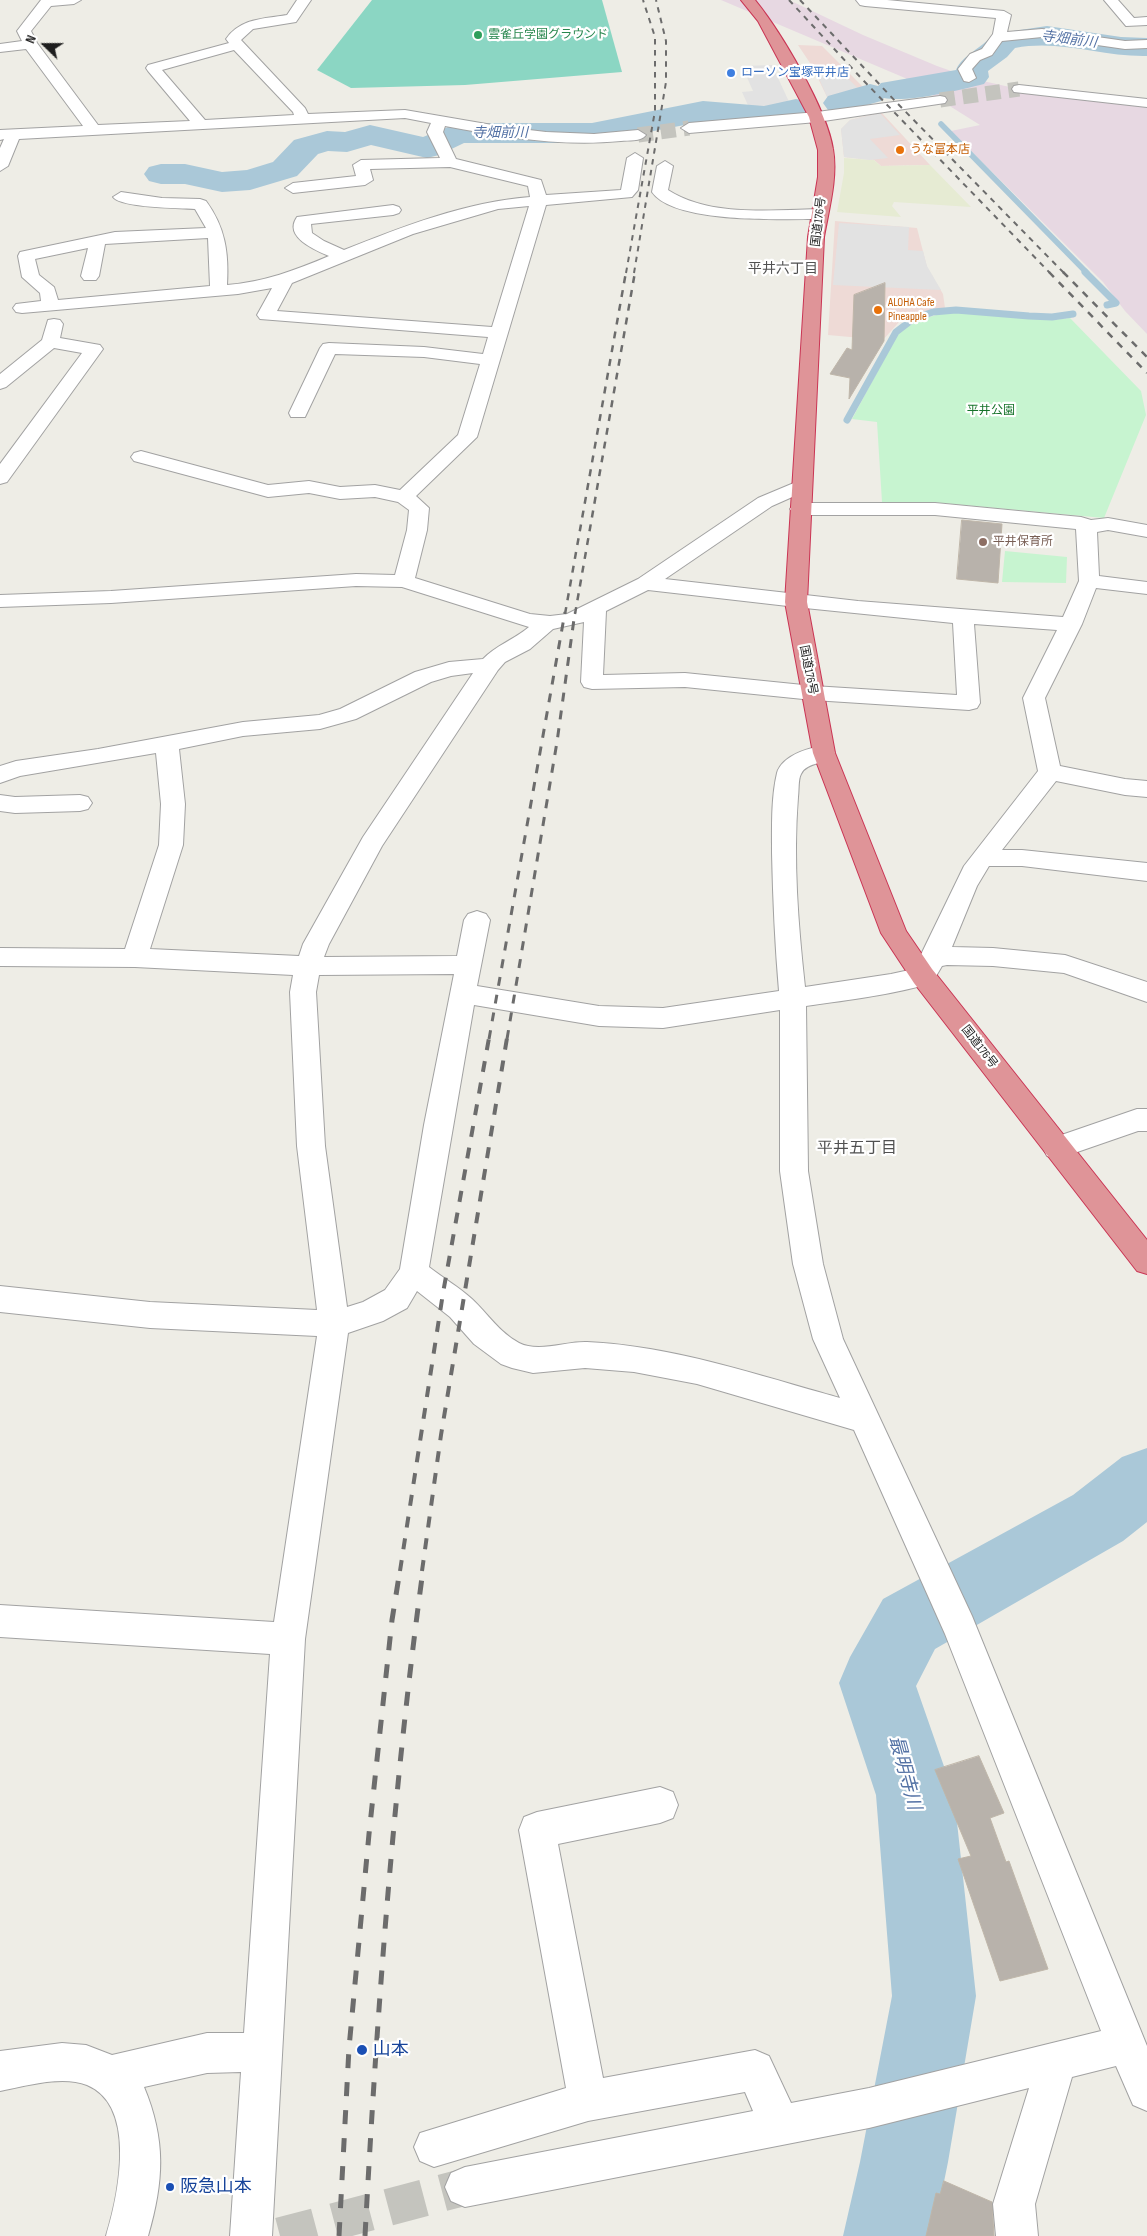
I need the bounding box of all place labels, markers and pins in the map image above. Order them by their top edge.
place label: 雲雀丘学園グラウンド [488,28,608,42]
marker: 雲雀丘学園グラウンド [472,29,484,41]
place label: ローソン宝塚平井店 [741,66,849,80]
marker: ローソン宝塚平井店 [725,67,737,79]
place label: うな富本店 [910,143,970,157]
marker: うな富本店 [894,144,906,156]
place label: ALOHA Cafe Pineapple [888,296,935,324]
marker: ALOHA Cafe Pineapple [872,304,884,316]
place label: 平井保育所 [993,535,1053,549]
marker: 平井保育所 [977,536,989,548]
place label: 山本 [373,2039,409,2061]
marker: 山本 [355,2043,369,2057]
place label: 阪急山本 [180,2176,252,2198]
marker: 阪急山本 [164,2181,176,2193]

